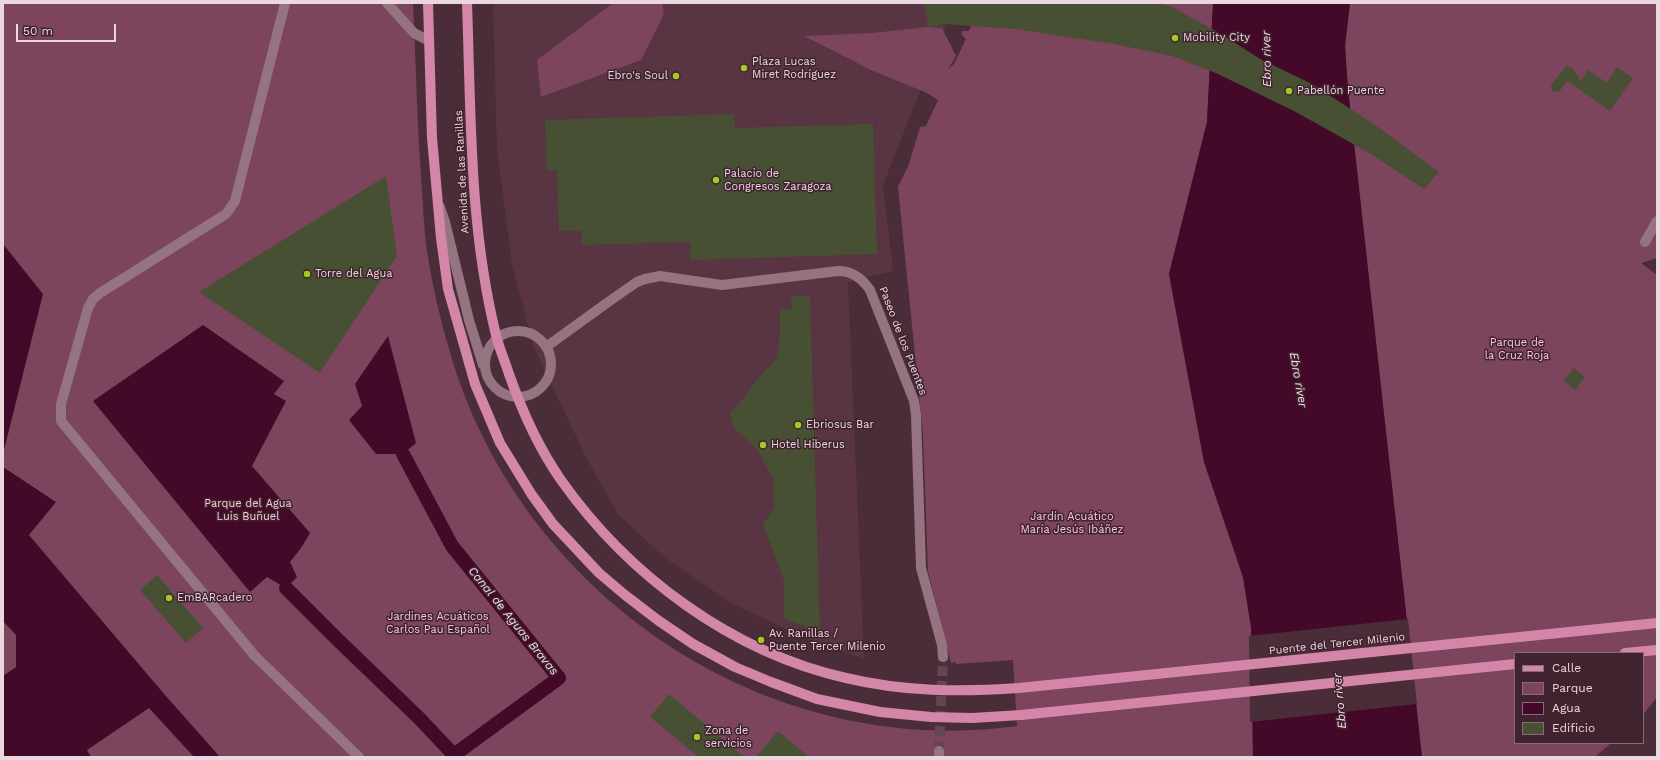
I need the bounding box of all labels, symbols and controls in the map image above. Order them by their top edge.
scale bar [18,16,118,42]
text: 50 m [23,24,53,38]
place label: Mobility City [1183,31,1250,45]
water label: Ebro river [1259,31,1275,87]
marker: Mobility City [1170,33,1180,43]
place label: Plaza Lucas Miret Rodríguez [752,55,836,81]
marker: Plaza Lucas Miret Rodríguez [739,63,749,73]
place label: Ebro's Soul [608,69,668,83]
marker: Ebro's Soul [671,71,681,81]
place label: Pabellón Puente [1297,84,1385,98]
marker: Pabellón Puente [1284,86,1294,96]
street label: Avenida de las Ranillas [452,110,472,234]
place label: Palacio de Congresos Zaragoza [724,167,832,193]
marker: Palacio de Congresos Zaragoza [711,175,721,185]
place label: Torre del Agua [315,267,392,281]
marker: Torre del Agua [302,269,312,279]
street label: Paseo de los Puentes [876,285,930,397]
park label: Parque de la Cruz Roja [1485,336,1549,362]
water label: Ebro river [1286,351,1310,409]
place label: Ebriosus Bar [806,418,874,432]
marker: Ebriosus Bar [793,420,803,430]
place label: Hotel Hiberus [771,438,845,452]
marker: Hotel Hiberus [758,440,768,450]
park label: Parque del Agua Luis Buñuel [204,497,292,523]
park label: Jardín Acuático María Jesús Ibáñez [1021,510,1123,536]
water label: Canal de Aguas Bravas [465,564,561,678]
place label: EmBARcadero [177,591,252,605]
marker: EmBARcadero [164,593,174,603]
park label: Jardines Acuáticos Carlos Pau Español [386,610,490,636]
place label: Av. Ranillas / Puente Tercer Milenio [769,627,885,653]
street label: Puente del Tercer Milenio [1268,630,1406,658]
marker: Av. Ranillas / Puente Tercer Milenio [756,635,766,645]
legend [1514,652,1644,744]
text: Calle [1552,661,1581,675]
water label: Ebro river [1330,673,1350,729]
text: Parque [1552,681,1593,695]
text: Agua [1552,701,1581,715]
text: Edificio [1552,721,1595,735]
place label: Zona de servicios [705,724,752,750]
marker: Zona de servicios [692,732,702,742]

